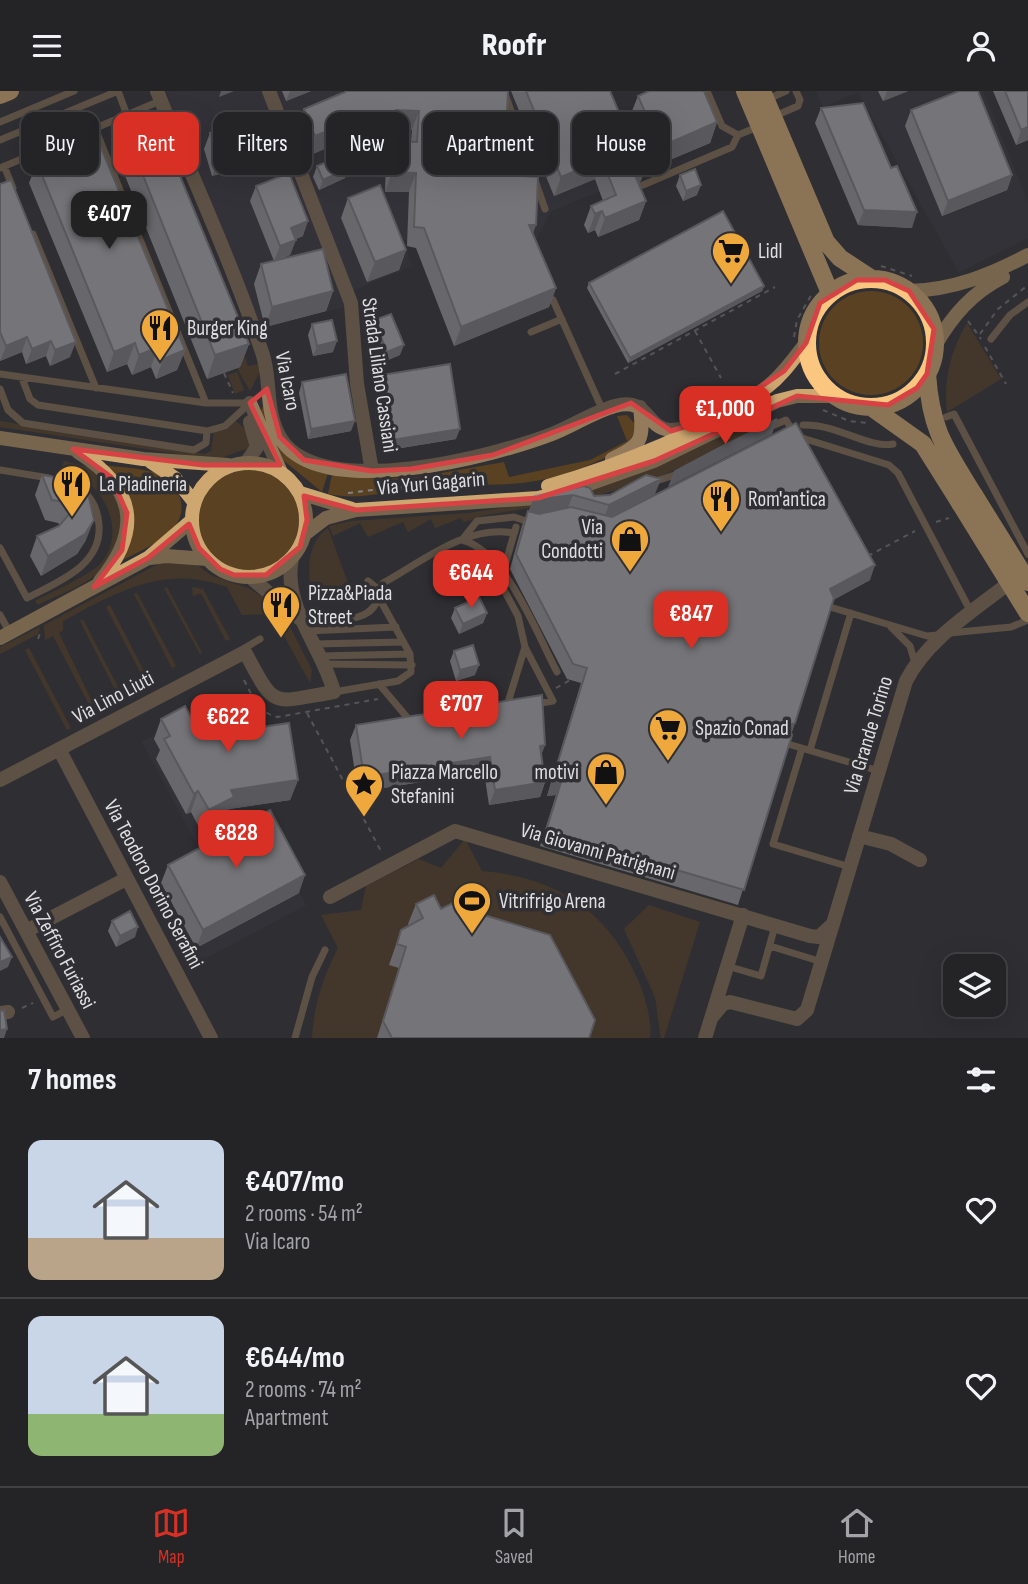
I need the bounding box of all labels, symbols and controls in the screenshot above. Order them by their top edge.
text: Roofr [482,26,546,65]
icon: menu [28,27,66,65]
icon: person [962,27,1000,65]
chip: Buy [21,112,99,175]
chip: Rent [113,112,199,175]
chip: Filters [213,112,312,175]
chip: New [326,112,409,175]
chip: Apartment [423,112,558,175]
chip: House [572,112,670,175]
pin: €407 [68,191,150,251]
text: €407 [87,200,131,228]
supermarket icon: Lidl [710,230,752,285]
place label: Lidl [758,239,782,264]
street label: Strada Liliano Cassiani [356,296,403,454]
restaurant icon: Burger King [139,307,181,362]
place label: Burger King [187,316,268,341]
street label: Via Icaro [270,349,305,413]
pin: €1,000 [668,387,782,446]
text: €1,000 [695,395,755,423]
restaurant icon: La Piadineria [51,463,93,518]
street label: Via Yuri Gagarin [376,466,486,501]
place label: La Piadineria [99,472,187,497]
restaurant icon: Rom'antica [700,478,742,533]
place label: Rom'antica [748,487,826,512]
place label: Via Condotti [541,515,603,564]
shop icon: Via Condotti [609,518,651,573]
pin: €644 [430,551,512,610]
text: €644 [449,559,493,587]
place label: Pizza&Piada Street [308,581,392,630]
restaurant icon: Pizza&Piada Street [260,584,302,639]
pin: €847 [650,591,732,651]
text: €847 [669,600,713,628]
street label: Via Lino Liuti [68,666,158,729]
street label: Via Grande Torino [839,673,898,797]
pin: €707 [420,681,502,741]
text: €707 [439,690,483,718]
pin: €622 [187,695,269,754]
text: €622 [207,703,249,731]
supermarket icon: Spazio Conad [647,707,689,762]
place label: Spazio Conad [695,716,789,741]
shop icon: motivi [585,751,627,806]
place label: Piazza Marcello Stefanini [391,760,498,809]
place label: motivi [534,760,579,785]
place icon: Piazza Marcello Stefanini [343,763,385,818]
street label: Via Teodoro Dorino Serafini [98,796,209,973]
pin: €828 [195,811,277,870]
street label: Via Giovanni Patrignani [517,817,678,886]
text: €828 [214,819,258,847]
sports icon: Vitrifrigo Arena [451,880,493,935]
street label: Via Zeffiro Furiassi [18,888,101,1013]
place label: Vitrifrigo Arena [499,889,606,914]
map controls [943,954,1006,1017]
button: layers [943,954,1006,1017]
icon: filters [962,1061,1000,1099]
text: 7 homes [28,1062,116,1098]
text: €407/mo [245,1164,344,1200]
icon: home [84,1168,168,1252]
icon: heart [962,1191,1000,1229]
text: 2 rooms · 54 m² [245,1200,363,1228]
text: Via Icaro [245,1228,310,1256]
text: €644/mo [245,1340,345,1376]
icon: home [84,1344,168,1428]
icon: heart [962,1367,1000,1405]
text: 2 rooms · 74 m² [245,1376,362,1404]
text: Apartment [245,1404,329,1432]
tab: Map [152,1504,190,1569]
tab: Saved [495,1504,533,1569]
tab: Home [838,1504,876,1569]

